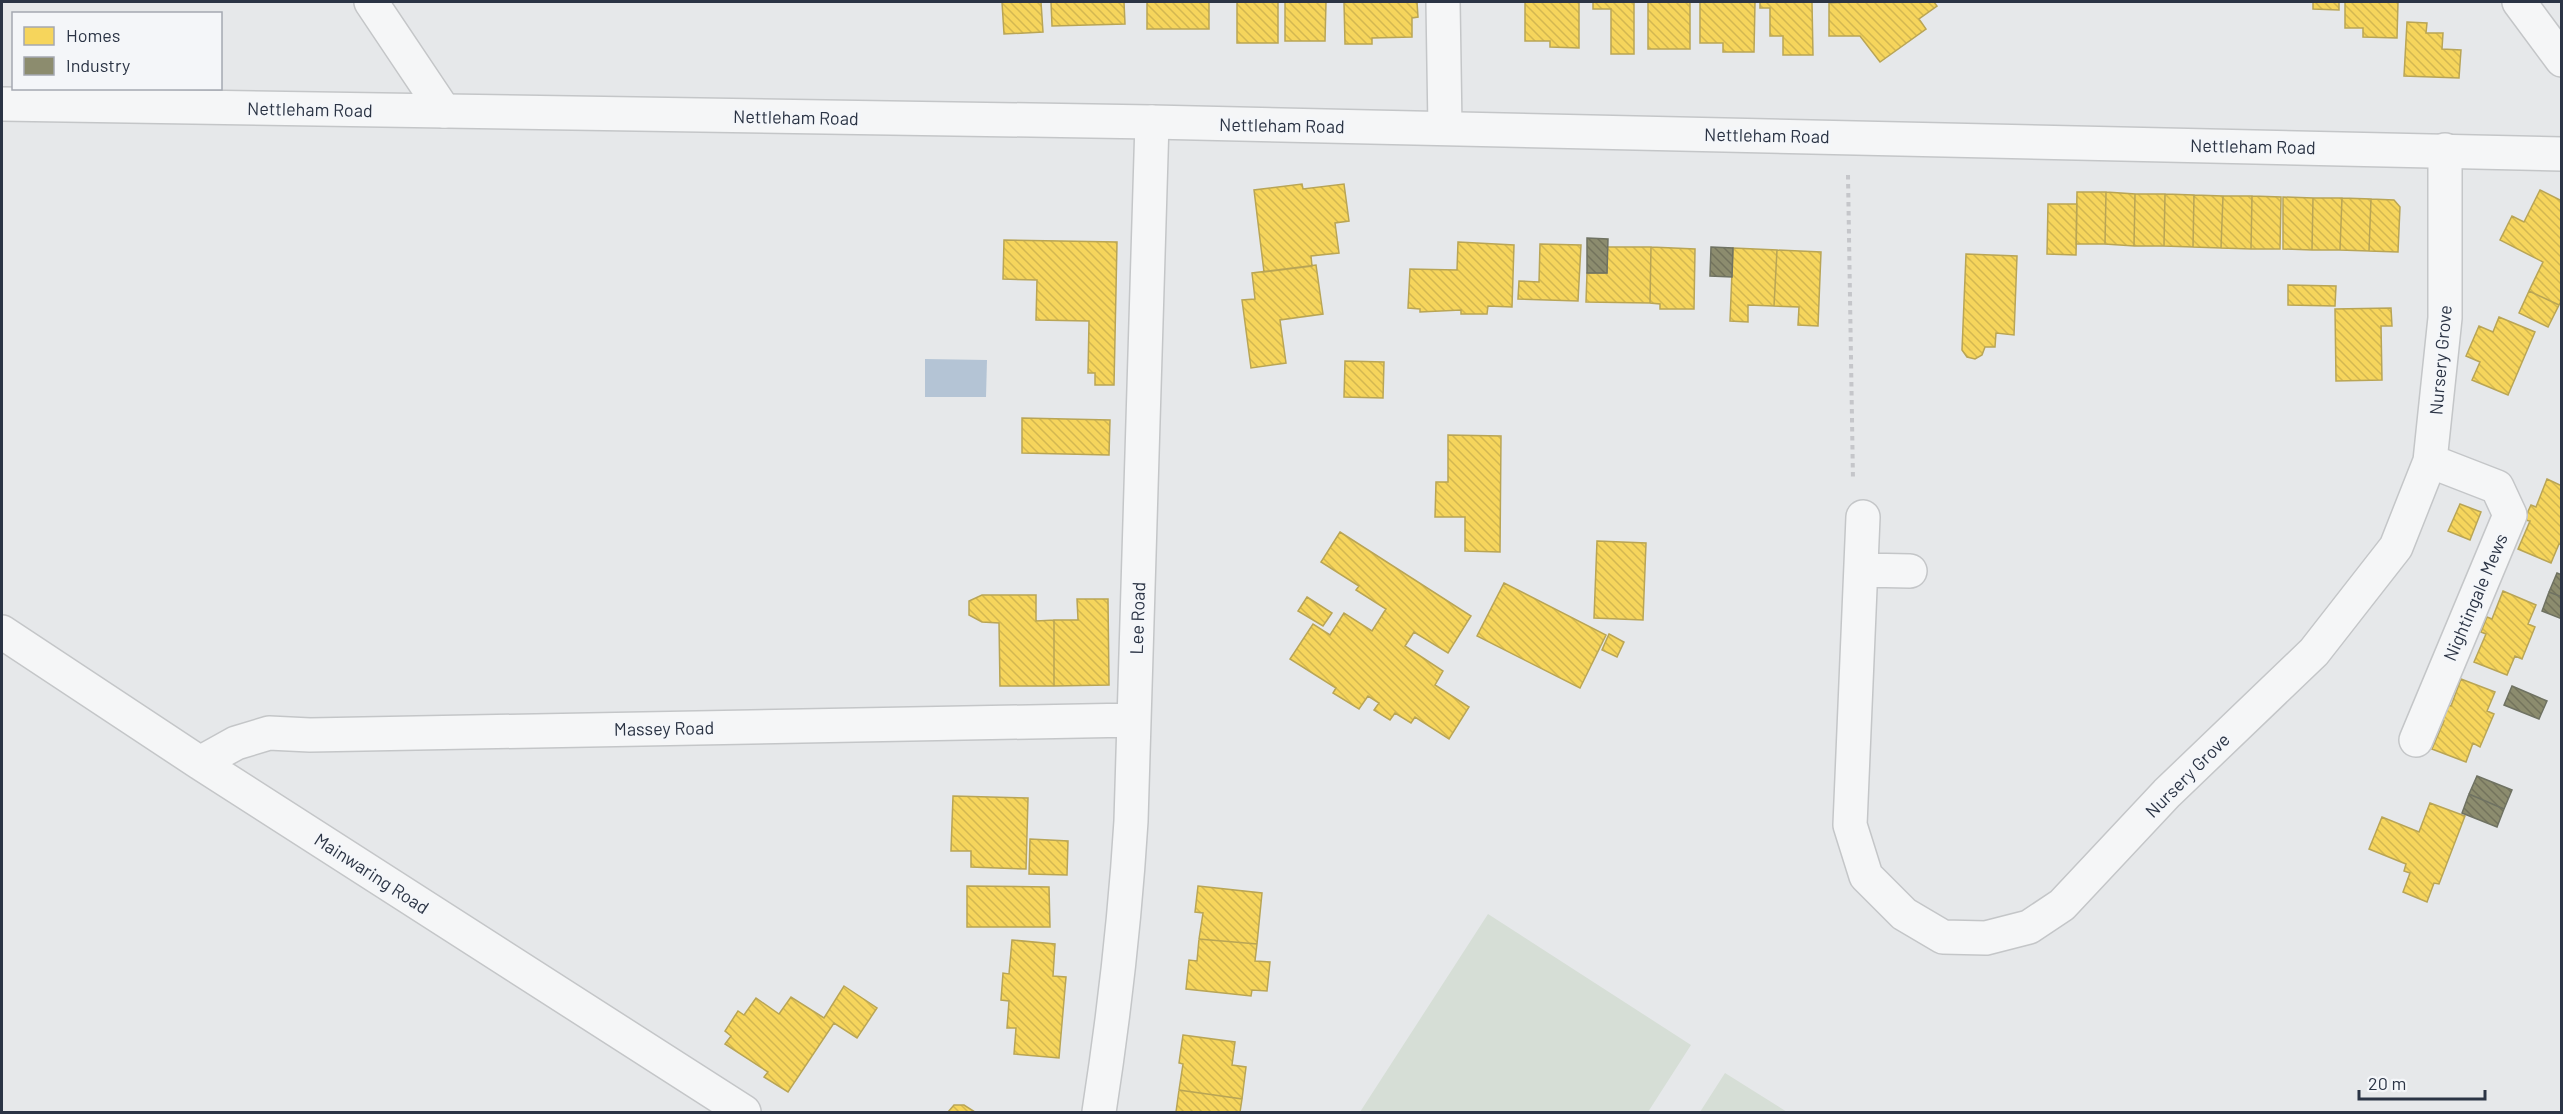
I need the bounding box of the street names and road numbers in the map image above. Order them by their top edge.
street label: Nettleham Road [247,97,373,121]
street label: Nettleham Road [733,105,859,129]
street label: Nettleham Road [1219,113,1345,137]
street label: Nettleham Road [1704,123,1830,147]
street label: Nettleham Road [2190,134,2316,158]
street label: Nursery Grove [2424,304,2456,416]
street label: Nightingale Mews [2438,530,2512,664]
street label: Lee Road [1125,581,1149,655]
street label: Massey Road [614,716,714,740]
street label: Nursery Grove [2140,728,2234,822]
street label: Mainwaring Road [311,828,433,918]

